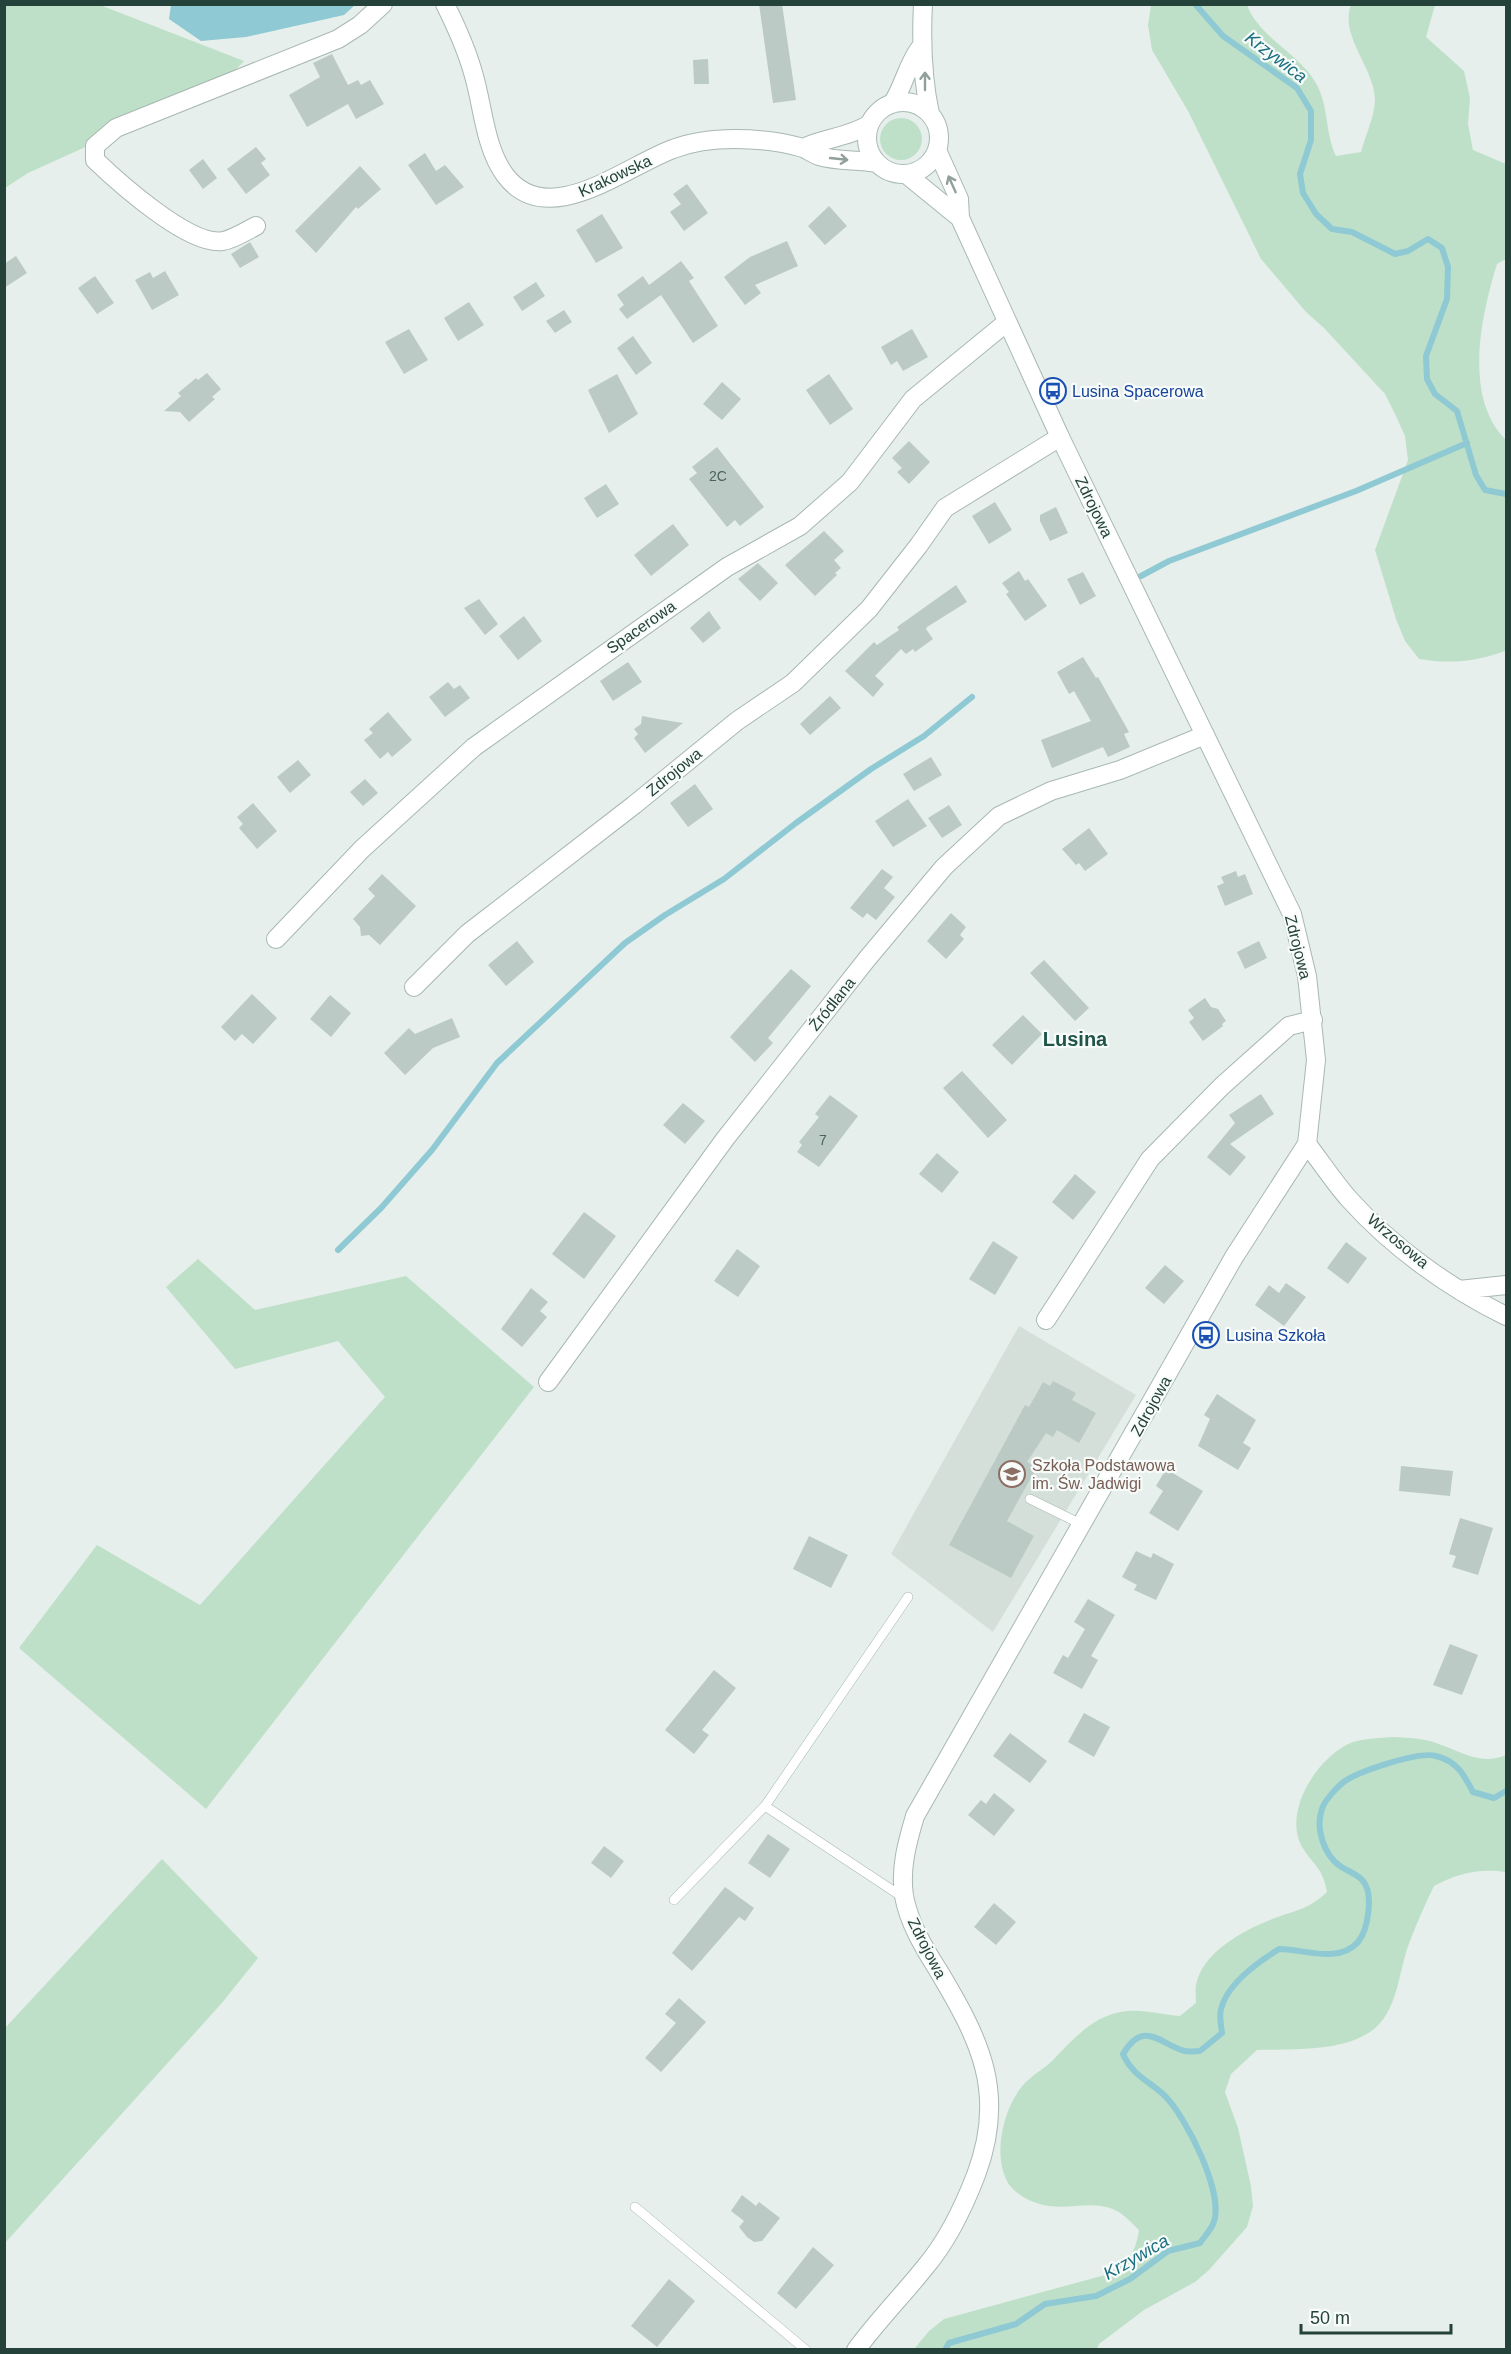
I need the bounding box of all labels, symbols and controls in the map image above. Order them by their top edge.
water label: Krzywica [1241,27,1311,87]
one-way arrow [919,71,931,91]
street label: Krakowska [576,152,654,200]
one-way arrow [829,154,849,165]
one-way arrow [946,175,957,193]
bus stop icon: Lusina Spacerowa [1038,376,1068,406]
place label: Lusina Spacerowa [1072,383,1204,400]
house number: 2C [709,468,727,484]
street label: Zdrojowa [1072,474,1116,540]
street label: Spacerowa [603,597,679,657]
street label: Zdrojowa [643,745,705,799]
street label: Zdrojowa [1282,913,1314,981]
street label: Źródlana [805,973,859,1034]
district label: Lusina [1043,1028,1108,1050]
house number: 7 [819,1132,827,1148]
street label: Wrzosowa [1364,1211,1432,1271]
bus stop icon: Lusina Szkoła [1191,1320,1221,1350]
place label: Lusina Szkoła [1226,1327,1326,1344]
street label: Zdrojowa [1128,1373,1174,1439]
place label: Szkoła Podstawowa im. Św. Jadwigi [1032,1457,1175,1492]
school or university icon: Szkoła Podstawowa im. Św. Jadwigi [997,1459,1027,1489]
street label: Zdrojowa [904,1915,950,1981]
water label: Krzywica [1100,2230,1172,2284]
scale bar [1301,2297,1451,2335]
text: 50 m [1310,2308,1350,2328]

